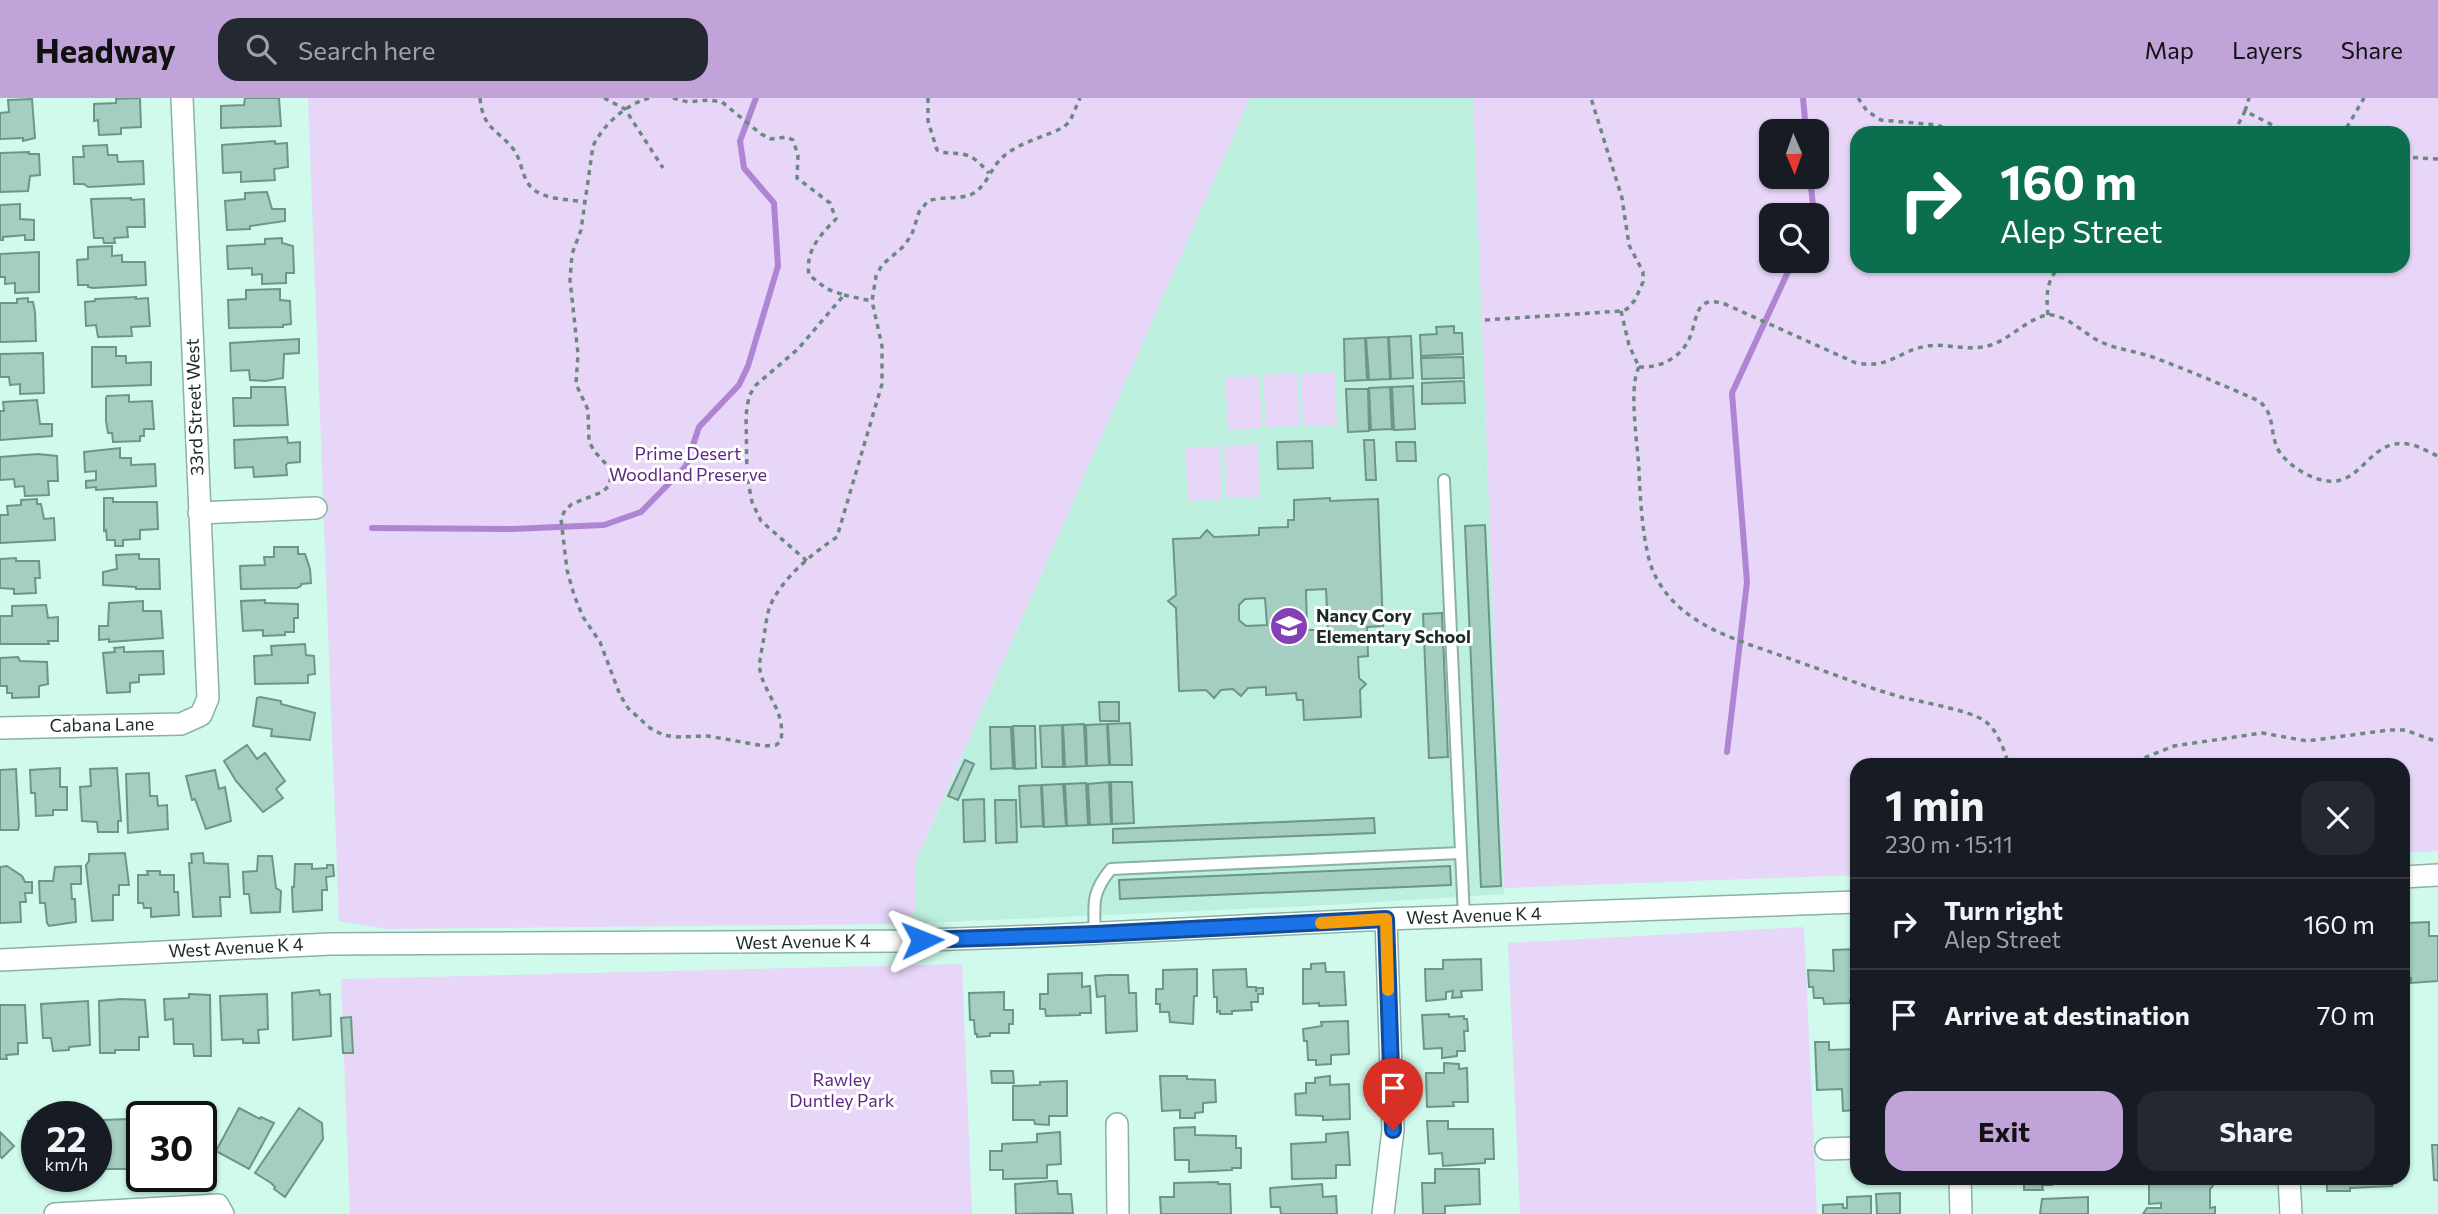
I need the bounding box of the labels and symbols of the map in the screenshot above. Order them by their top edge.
north arrow [1759,119,1829,189]
street label: 33rd Street West [181,338,207,476]
park label: Prime Desert Woodland Preserve [609,442,767,485]
place label: Nancy Cory Elementary School [1316,604,1471,647]
school or university icon: Nancy Cory Elementary School [1268,605,1310,647]
street label: Cabana Lane [50,712,154,736]
street label: West Avenue K 4 [1406,902,1542,928]
position arrow [885,903,959,977]
street label: West Avenue K 4 [735,929,871,953]
street label: West Avenue K 4 [168,932,304,962]
pin [1363,1058,1423,1130]
park label: Rawley Duntley Park [789,1068,895,1111]
speed limit sign: 30 [126,1101,217,1192]

